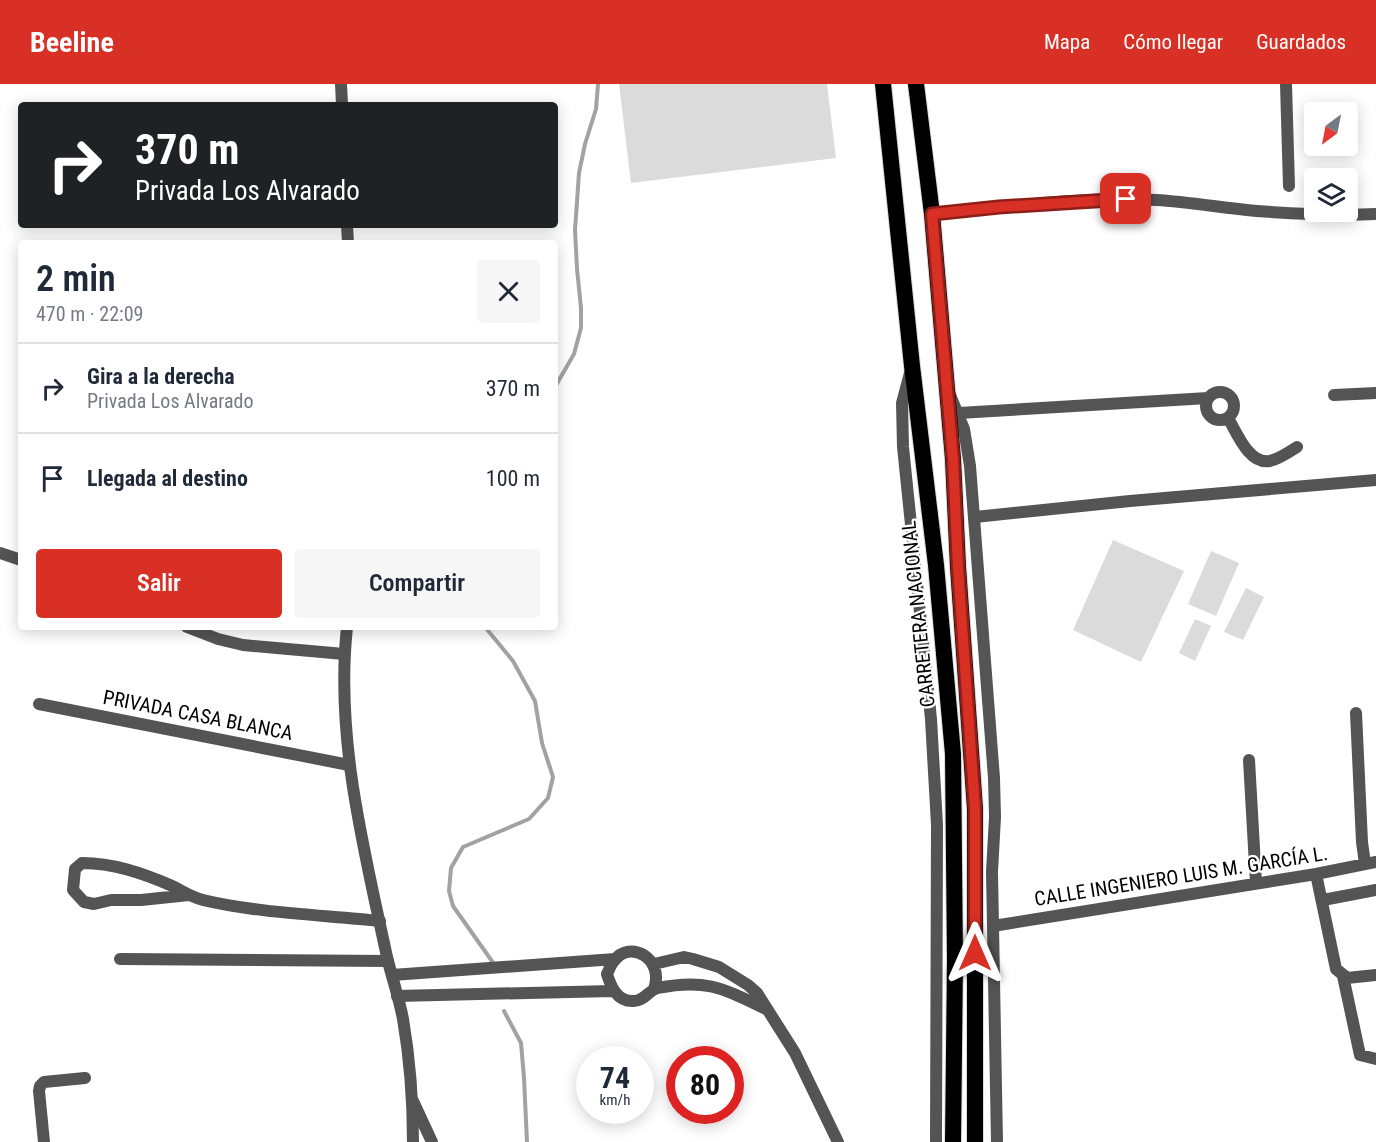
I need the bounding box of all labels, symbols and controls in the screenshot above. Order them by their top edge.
text: Beeline [30,26,114,59]
text: Mapa [1044,30,1090,54]
text: Cómo llegar [1123,30,1223,54]
text: Guardados [1256,30,1346,54]
north arrow [1304,102,1358,156]
map controls [1304,102,1358,222]
text: 370 m [135,125,240,174]
icon: right [36,126,114,204]
button: layers [1304,168,1358,222]
pin [1100,173,1151,224]
text: Privada Los Alvarado [135,175,360,207]
icon: arrive [1109,182,1142,215]
text: 2 min [36,258,116,300]
button: close [477,260,540,323]
text: 470 m · 22:09 [36,302,143,326]
text: Gira a la derecha [87,364,235,389]
icon: right [36,372,69,405]
text: 370 m [486,376,540,401]
text: Privada Los Alvarado [87,389,253,413]
icon: arrive [36,462,69,495]
text: Llegada al destino [87,466,248,491]
text: 100 m [486,466,540,491]
street label: CARRETERA NACIONAL [896,520,940,708]
button: Salir [36,549,282,618]
button: Compartir [294,549,540,618]
street label: PRIVADA CASA BLANCA [101,685,295,745]
street label: CALLE INGENIERO LUIS M. GARCÍA L. [1033,841,1329,911]
position arrow [943,921,1007,985]
speed limit sign: 80 [666,1046,744,1124]
text: 74 [600,1060,630,1095]
text: km/h [600,1091,630,1109]

